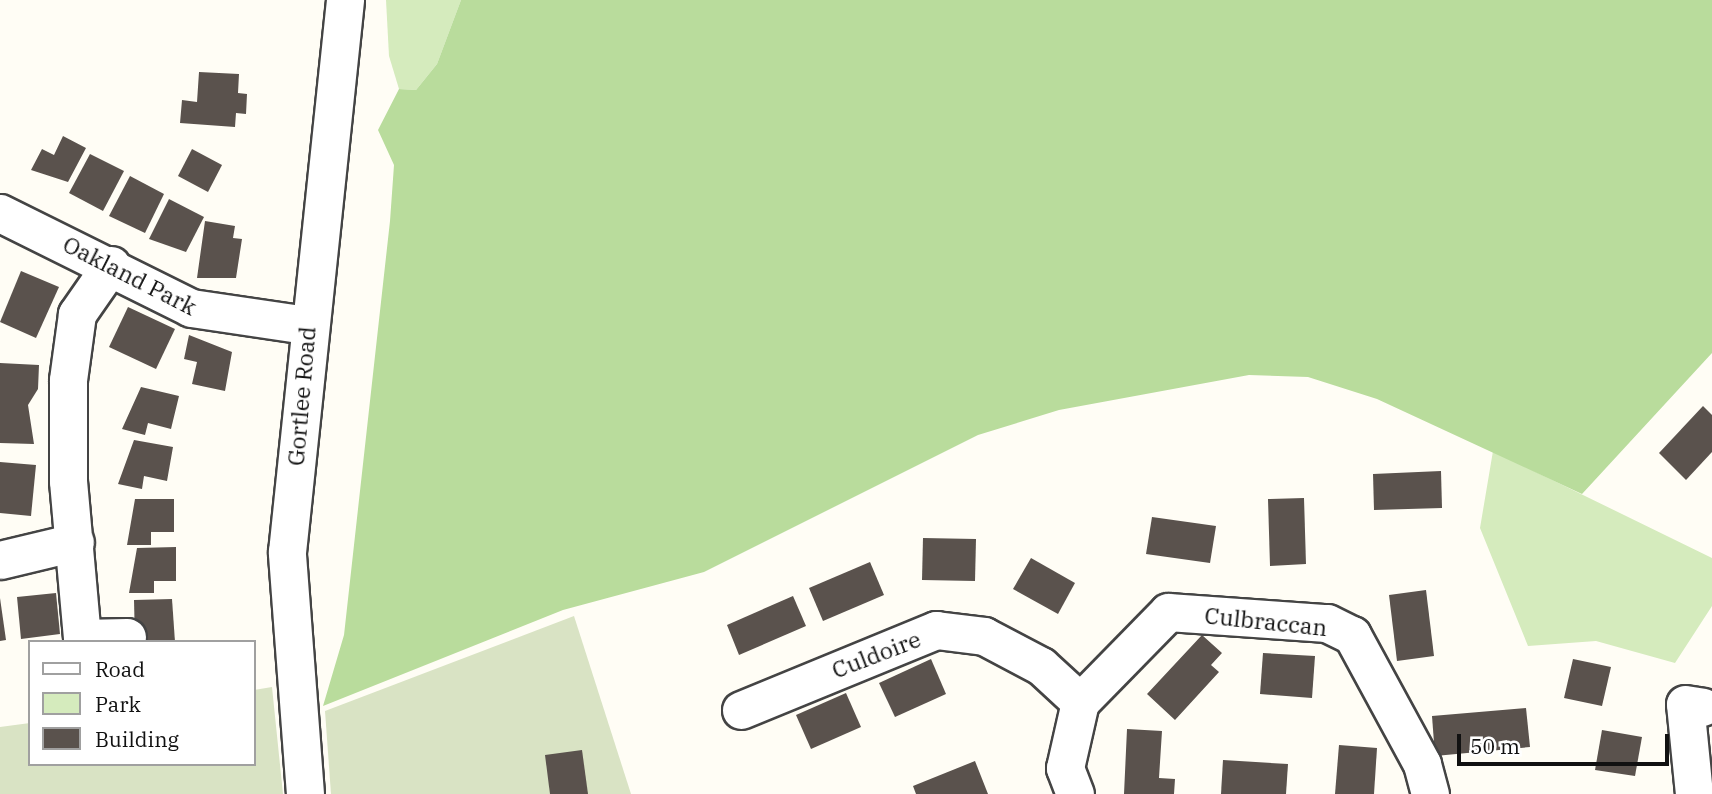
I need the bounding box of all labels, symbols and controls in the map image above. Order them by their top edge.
street label: Oakland Park [59,230,201,320]
street label: Gortlee Road [281,325,321,467]
street label: Culbraccan [1203,601,1329,641]
street label: Culdoire [828,624,924,684]
legend [28,640,256,766]
text: Road [95,655,145,683]
text: Park [95,690,141,718]
scale bar [1460,720,1672,764]
text: Building [95,725,179,753]
text: 50 m [1470,732,1520,760]

